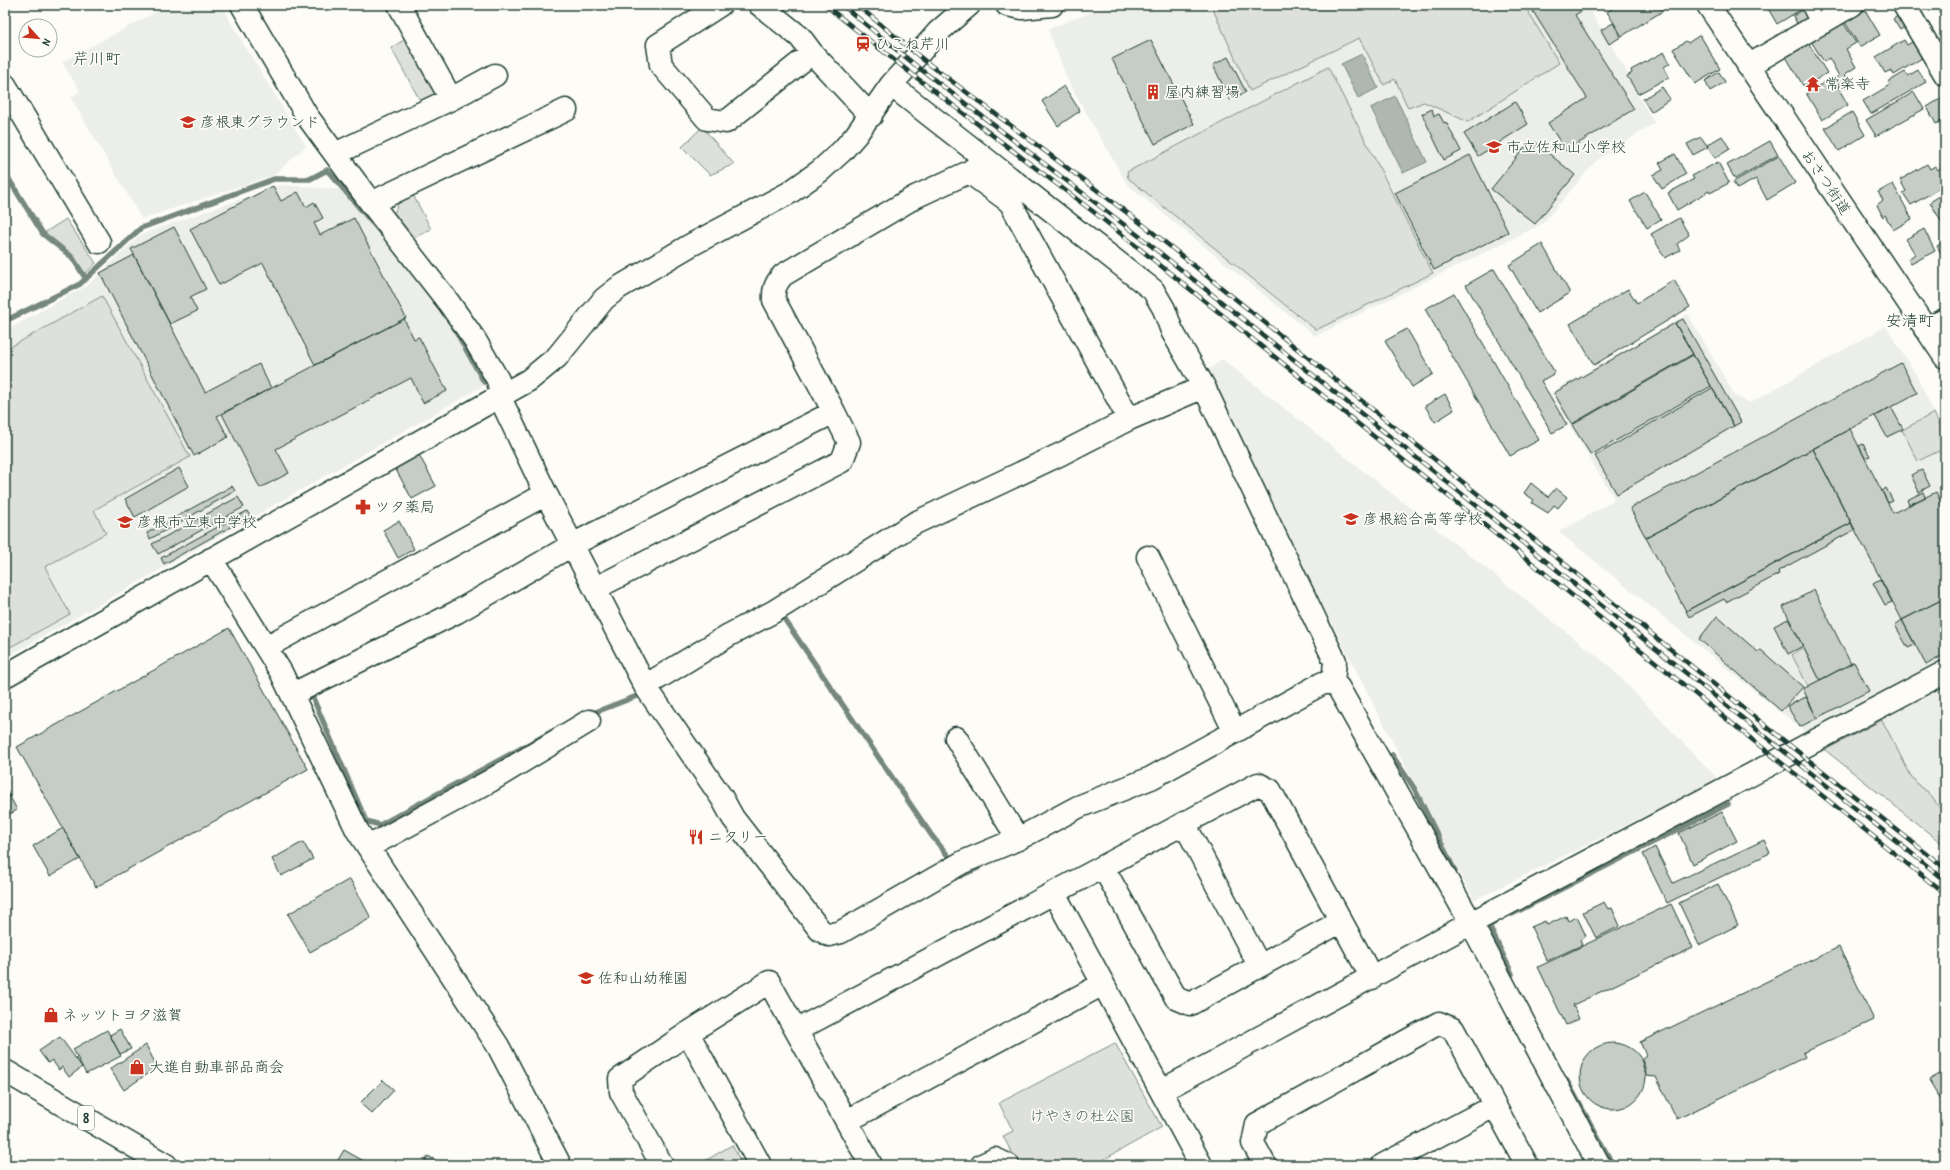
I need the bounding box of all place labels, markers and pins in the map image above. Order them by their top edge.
place label: ひこね芹川 [875,33,950,54]
station icon: ひこね芹川 [854,35,872,53]
place label: 常楽寺 [1825,73,1870,94]
temple icon: 常楽寺 [1804,75,1822,93]
place label: 屋内練習場 [1165,81,1240,102]
building icon: 屋内練習場 [1144,83,1162,101]
place label: 彦根東グラウンド [200,111,320,132]
school or university icon: 彦根東グラウンド [179,113,197,131]
place label: 市立佐和山小学校 [1506,136,1626,157]
school or university icon: 市立佐和山小学校 [1485,138,1503,156]
place label: ツタ薬局 [375,496,435,517]
pharmacy icon: ツタ薬局 [354,498,372,516]
place label: 彦根総合高等学校 [1363,508,1483,529]
school or university icon: 彦根総合高等学校 [1342,510,1360,528]
place label: 彦根市立東中学校 [137,511,257,532]
school or university icon: 彦根市立東中学校 [116,513,134,531]
place label: ニタリー [708,826,768,847]
restaurant icon: ニタリー [687,828,705,846]
place label: 佐和山幼稚園 [598,967,688,988]
school or university icon: 佐和山幼稚園 [577,969,595,987]
place label: ネッツトヨタ滋賀 [63,1004,182,1025]
shop icon: ネッツトヨタ滋賀 [42,1006,60,1024]
place label: 大進自動車部品商会 [149,1056,284,1077]
shop icon: 大進自動車部品商会 [128,1058,146,1076]

